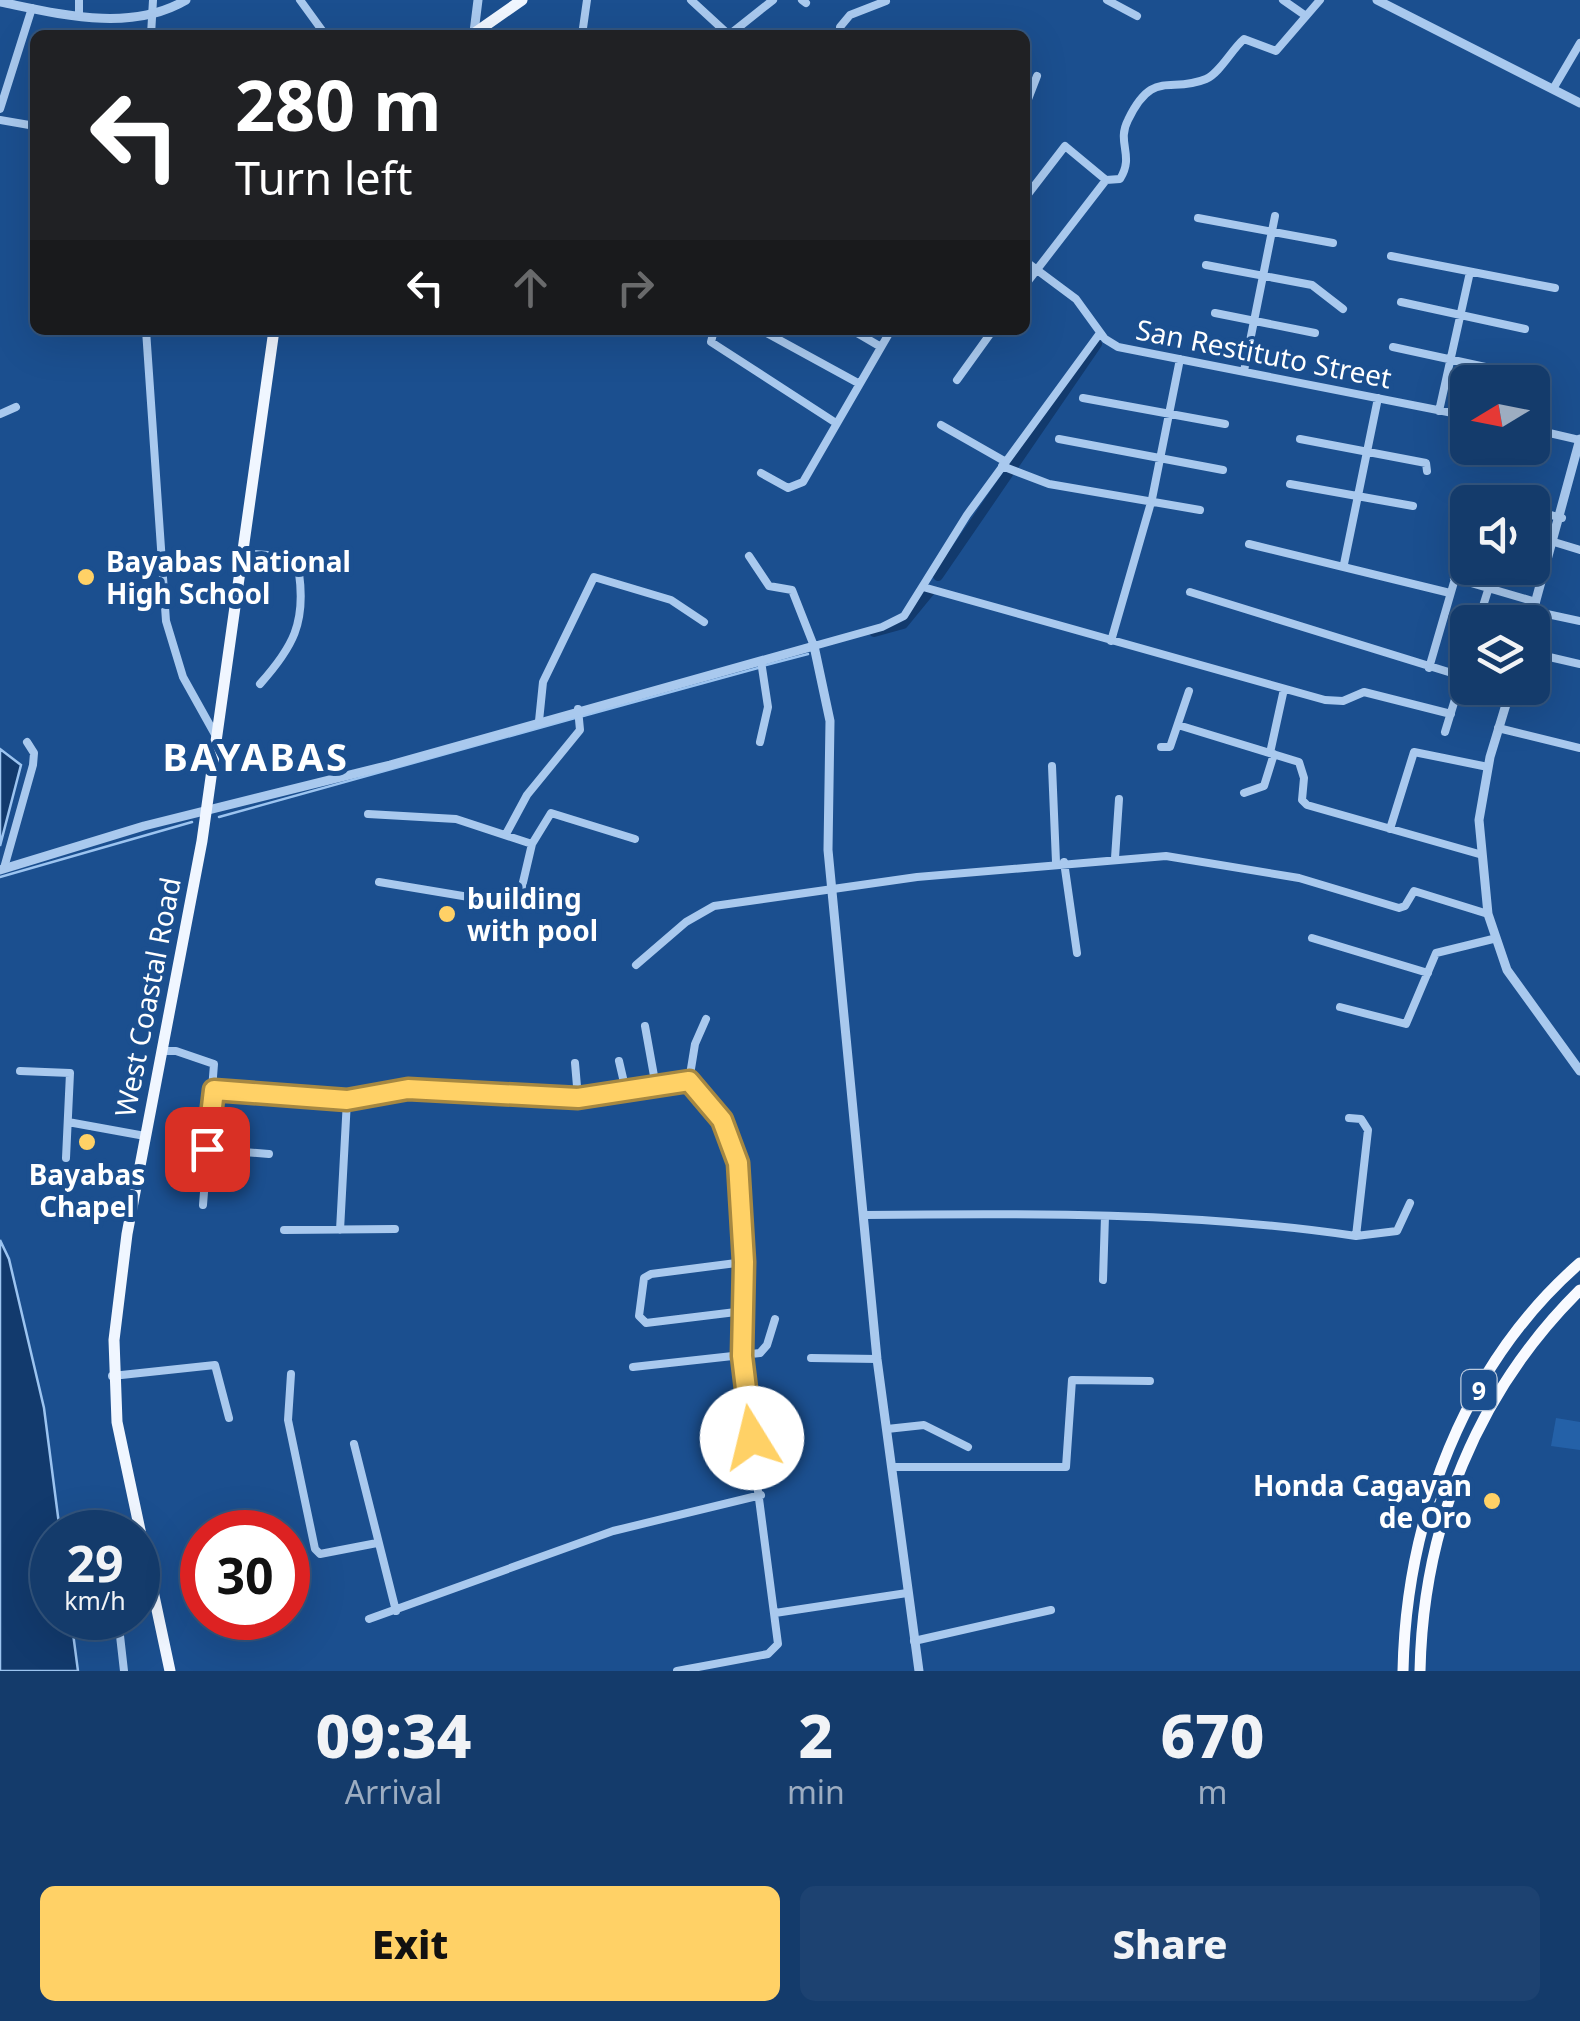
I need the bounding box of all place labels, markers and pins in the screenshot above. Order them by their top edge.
place label: Bayabas National High School [106,542,351,612]
marker: Bayabas National High School [75,566,97,588]
place label: building with pool [467,879,598,949]
marker: building with pool [436,903,458,925]
pin [165,1107,250,1192]
marker: Bayabas Chapel [76,1131,98,1153]
place label: Bayabas Chapel [29,1155,145,1225]
place label: Honda Cagayan de Oro [1253,1466,1472,1536]
marker: Honda Cagayan de Oro [1481,1490,1503,1512]

